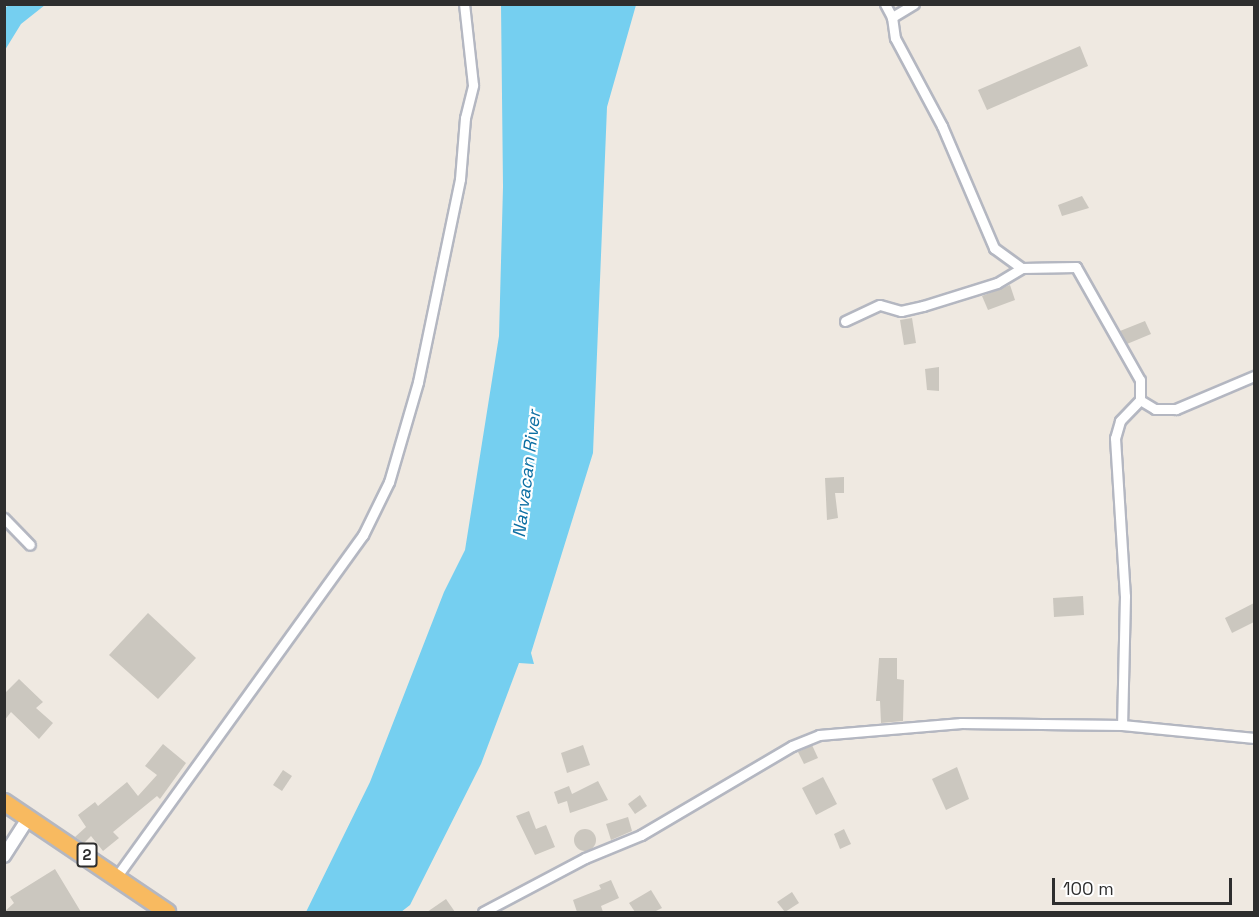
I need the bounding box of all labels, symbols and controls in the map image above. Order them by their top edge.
water label: Narvacan River [508,409,546,539]
road number: 2 [76,843,98,867]
scale bar [1055,866,1235,904]
text: 100 m [1063,877,1114,900]

